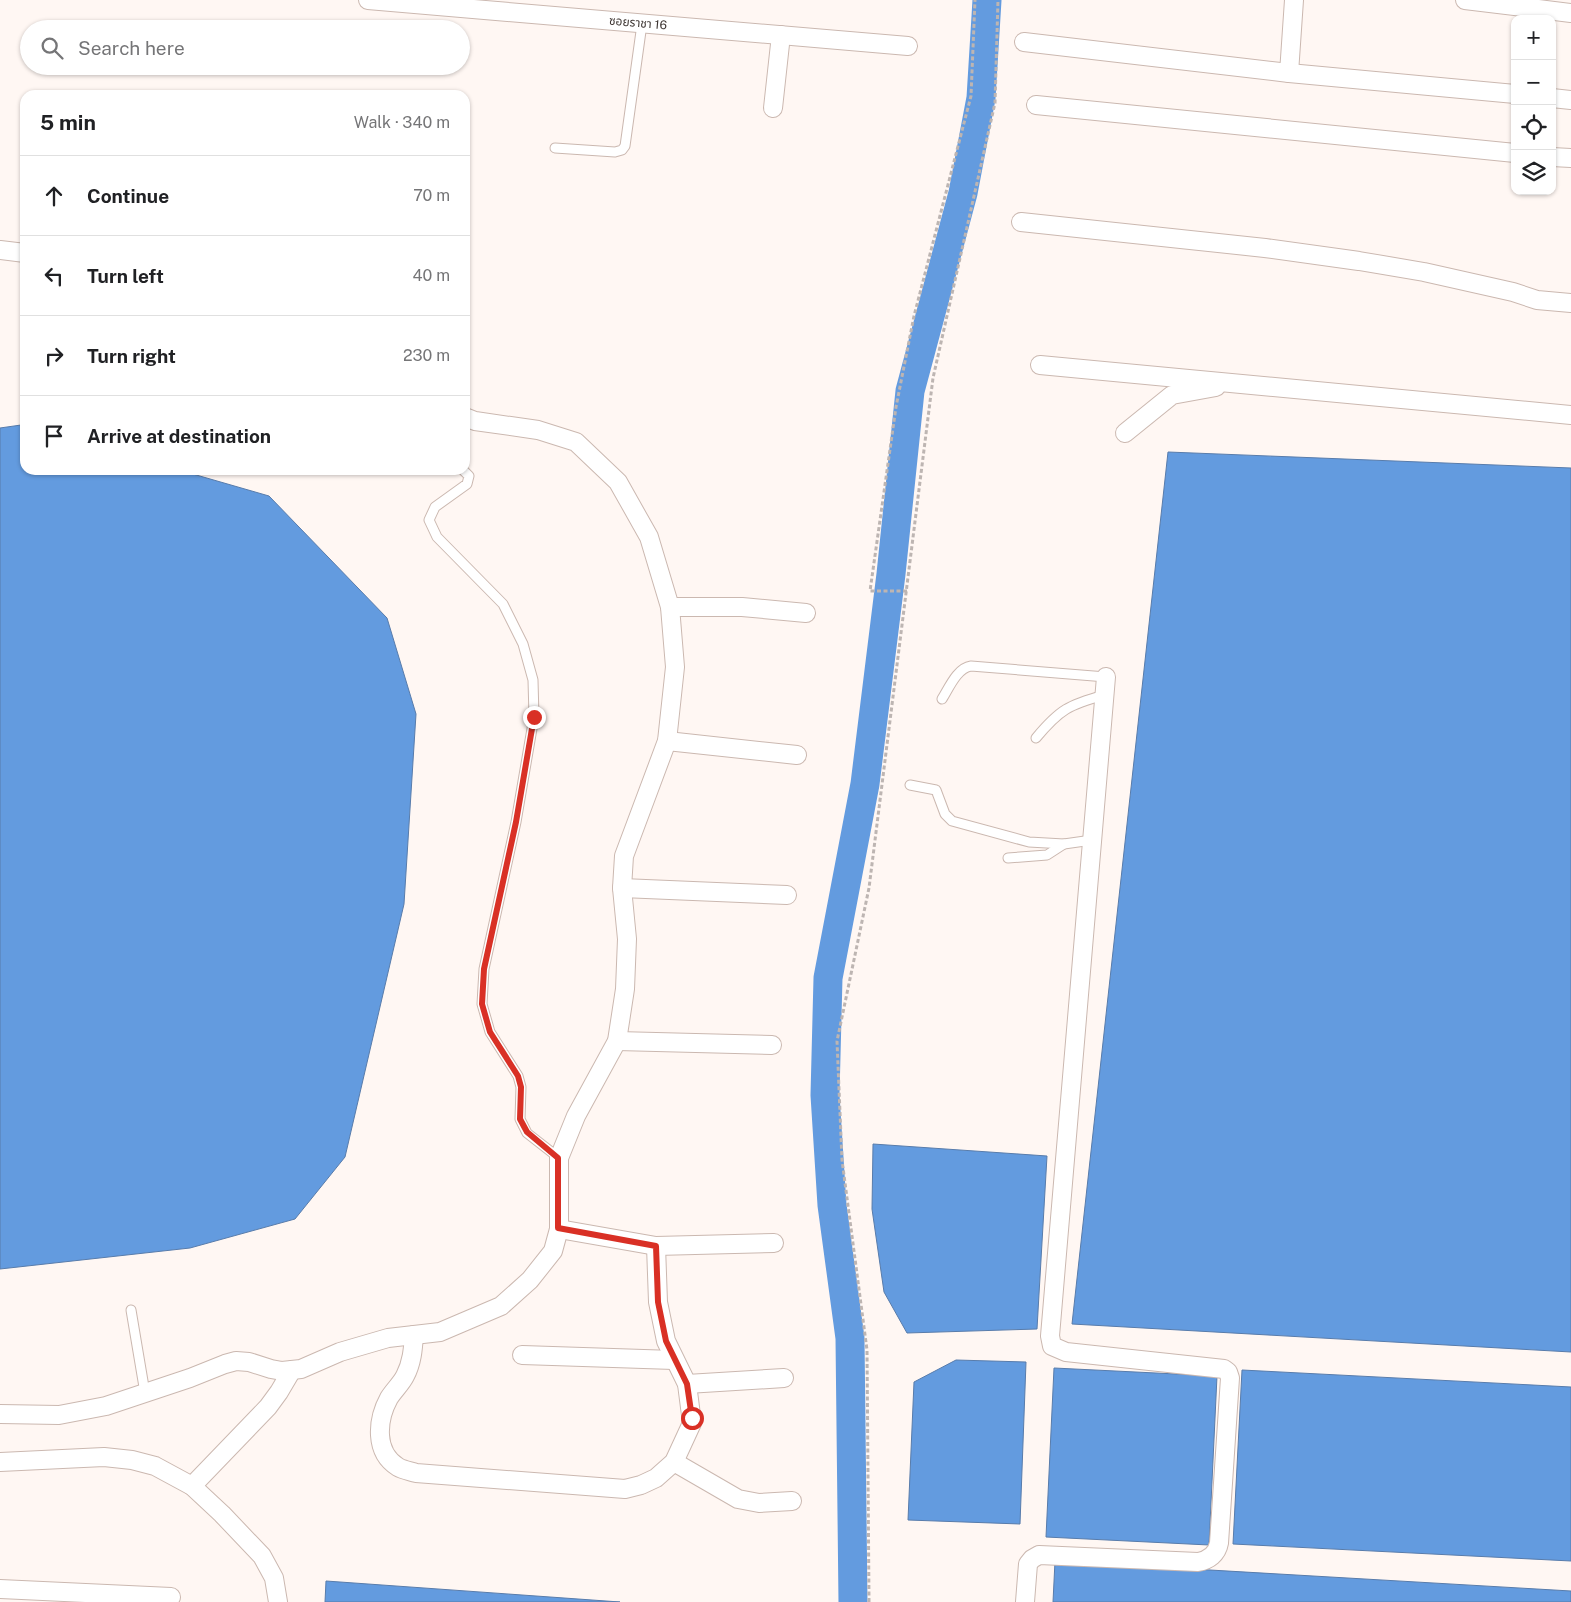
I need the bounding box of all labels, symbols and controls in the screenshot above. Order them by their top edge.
street label: ซอยราชา 16 [608,13,668,33]
map controls [1511,15,1556,195]
button: + [1511,15,1556,60]
search box [20,20,470,75]
icon: search [38,34,66,62]
text: Search here [78,37,185,59]
button: − [1511,60,1556,105]
button: locate [1511,105,1556,150]
text: 5 min [40,110,96,135]
text: Walk · 340 m [354,113,450,132]
button: layers [1511,150,1556,195]
icon: ahead [40,182,68,210]
text: Continue [87,185,169,207]
text: 70 m [413,186,450,205]
icon: left [40,262,68,290]
text: Turn left [87,265,164,287]
text: 40 m [412,266,450,285]
icon: right [40,342,68,370]
text: Turn right [87,345,176,367]
text: 230 m [403,346,450,365]
icon: arrive [40,422,68,450]
text: Arrive at destination [87,425,271,447]
route end [523,706,546,729]
route start [681,1407,704,1430]

